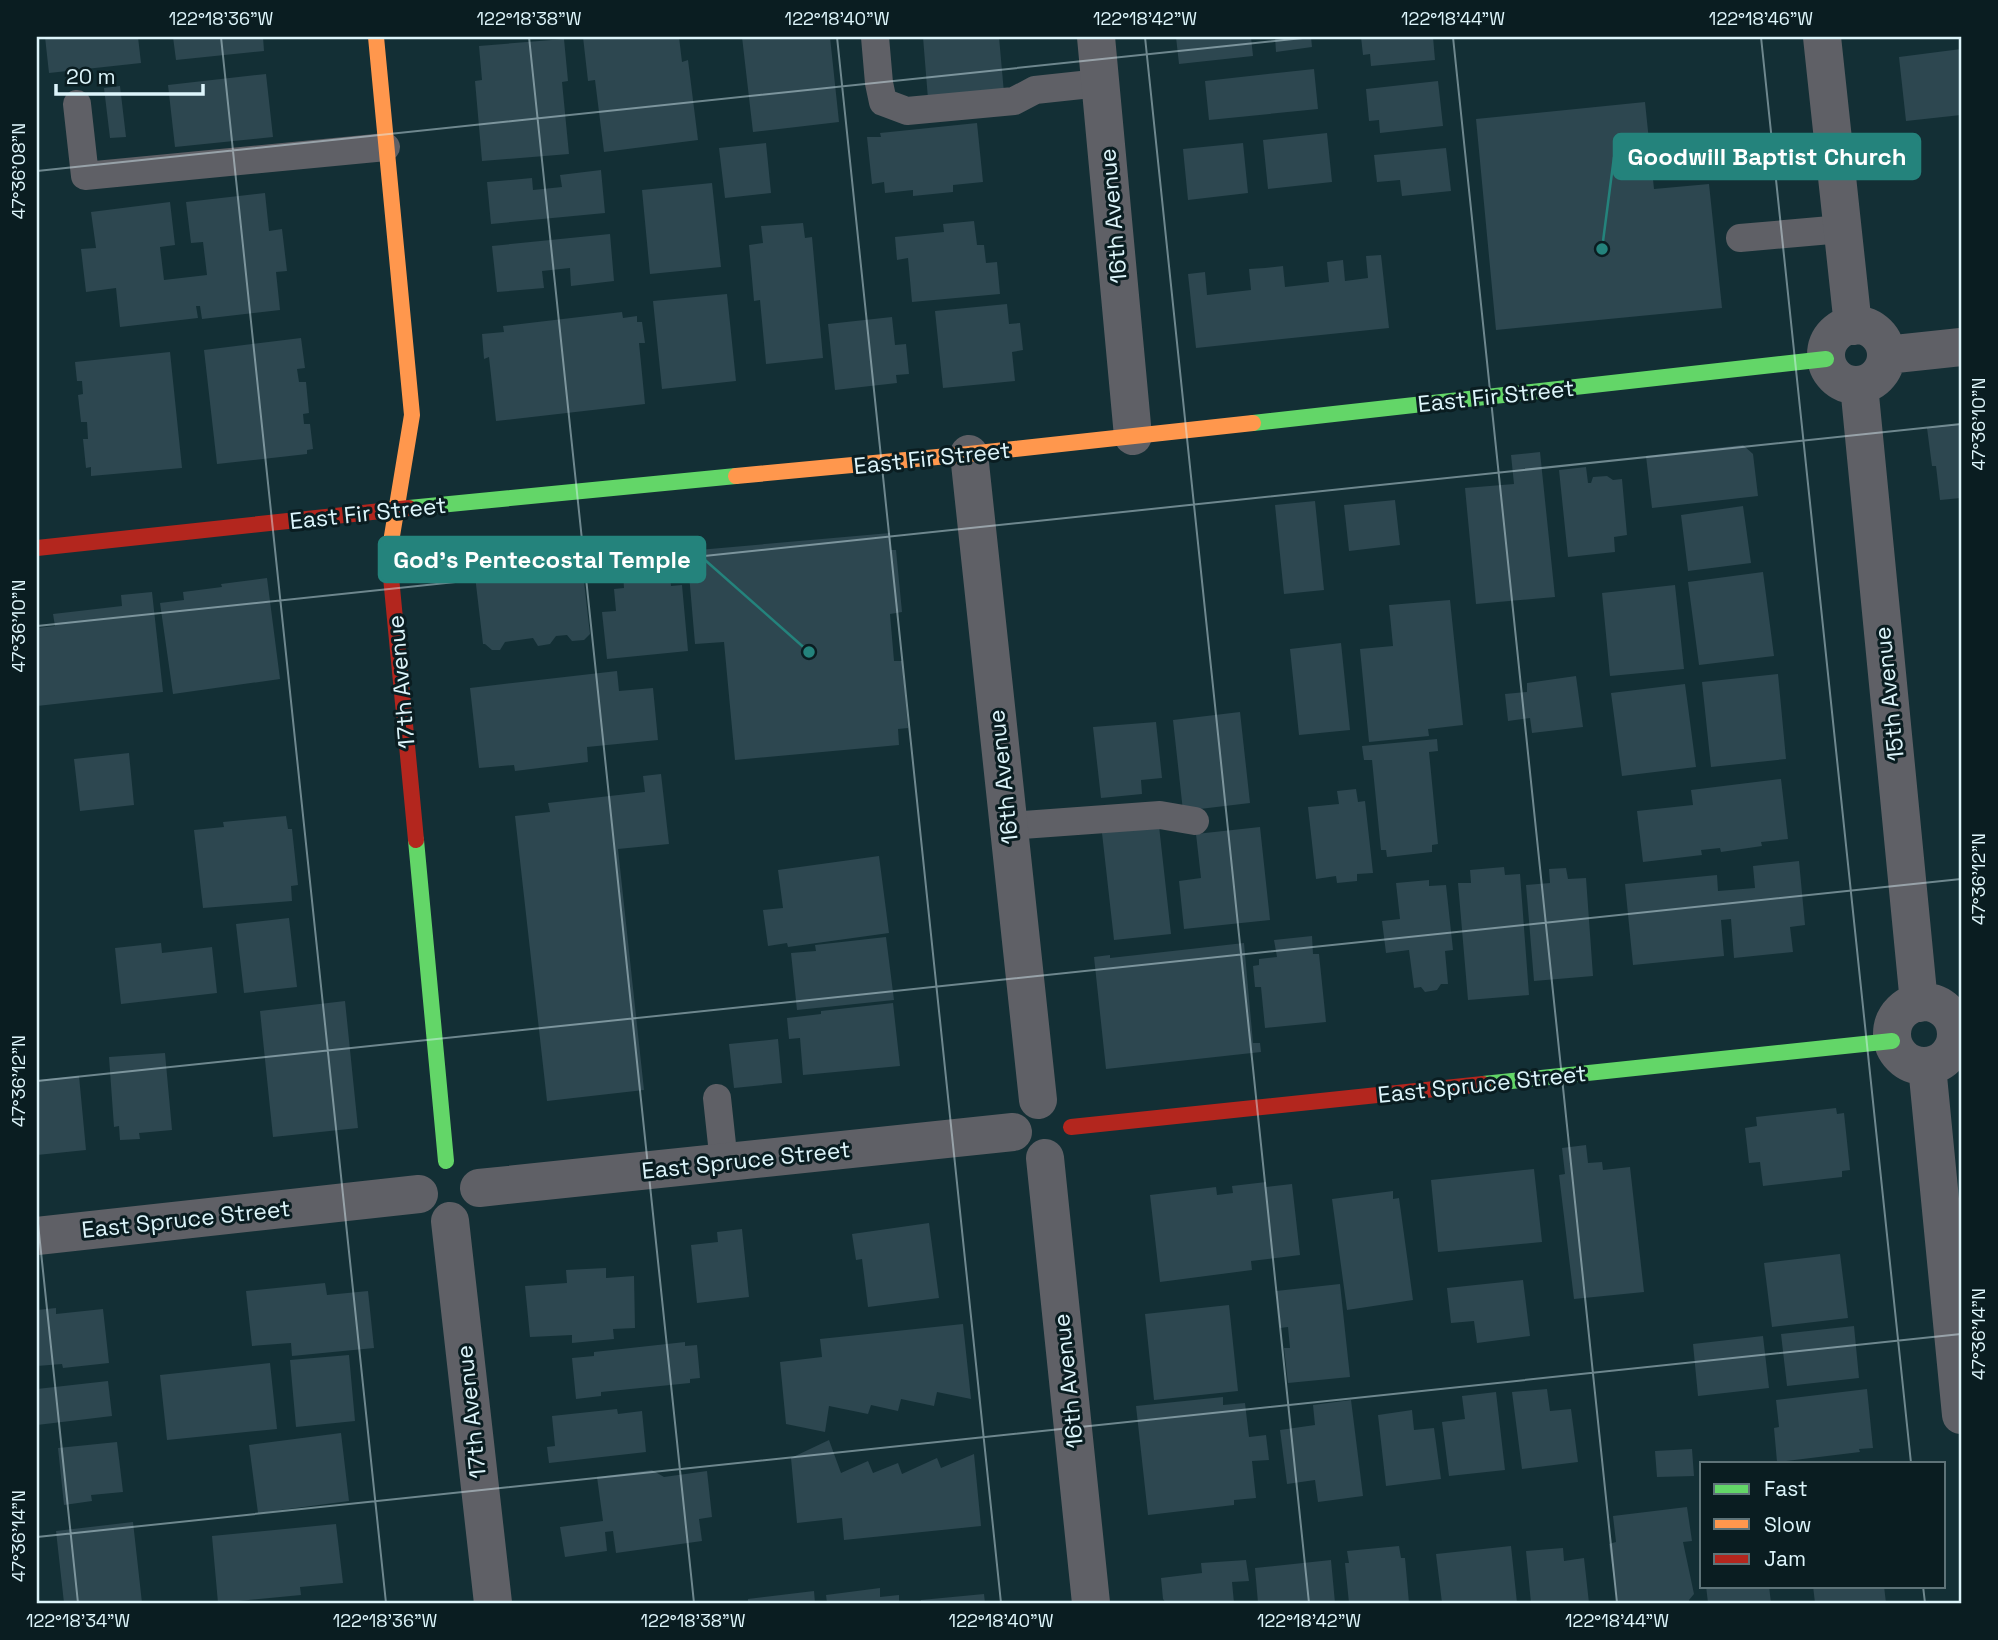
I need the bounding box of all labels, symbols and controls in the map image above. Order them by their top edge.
text: 122°18'36"W [169,7,274,30]
text: 122°18'38"W [477,7,582,30]
text: 122°18'40"W [785,7,890,30]
text: 122°18'42"W [1093,7,1197,30]
text: 122°18'44"W [1401,7,1505,30]
text: 122°18'46"W [1709,7,1813,30]
scale bar [56,52,203,96]
text: 20 m [66,63,116,90]
text: 47°36'08"N [7,123,30,219]
callout: Goodwill Baptist Church [1614,134,1920,179]
text: Goodwill Baptist Church [1628,141,1906,172]
street label: 16th Avenue [1092,147,1134,285]
street label: East Fir Street [1416,373,1576,419]
text: 47°36'10"N [1967,378,1990,470]
street label: East Fir Street [852,435,1012,481]
street label: East Fir Street [288,490,448,536]
callout: God's Pentecostal Temple [379,537,705,582]
text: God's Pentecostal Temple [393,544,691,575]
text: 47°36'10"N [7,580,30,672]
street label: 17th Avenue [380,614,422,750]
street label: 15th Avenue [1867,625,1911,763]
street label: 16th Avenue [981,708,1025,846]
text: 47°36'12"N [1967,833,1990,925]
text: 47°36'12"N [7,1035,30,1127]
street label: East Spruce Street [1376,1058,1588,1110]
street label: East Spruce Street [640,1134,852,1186]
street label: East Spruce Street [80,1193,292,1245]
text: 47°36'14"N [1967,1288,1990,1380]
street label: 16th Avenue [1046,1312,1090,1450]
street label: 17th Avenue [449,1344,493,1480]
legend [1700,1462,1946,1588]
text: Fast [1764,1475,1808,1502]
text: 47°36'14"N [7,1490,30,1582]
text: Slow [1764,1511,1812,1538]
text: Jam [1764,1545,1806,1572]
text: 122°18'34"W [26,1609,130,1632]
text: 122°18'36"W [333,1609,438,1632]
text: 122°18'38"W [641,1609,746,1632]
text: 122°18'40"W [949,1609,1054,1632]
text: 122°18'42"W [1257,1609,1361,1632]
text: 122°18'44"W [1565,1609,1669,1632]

